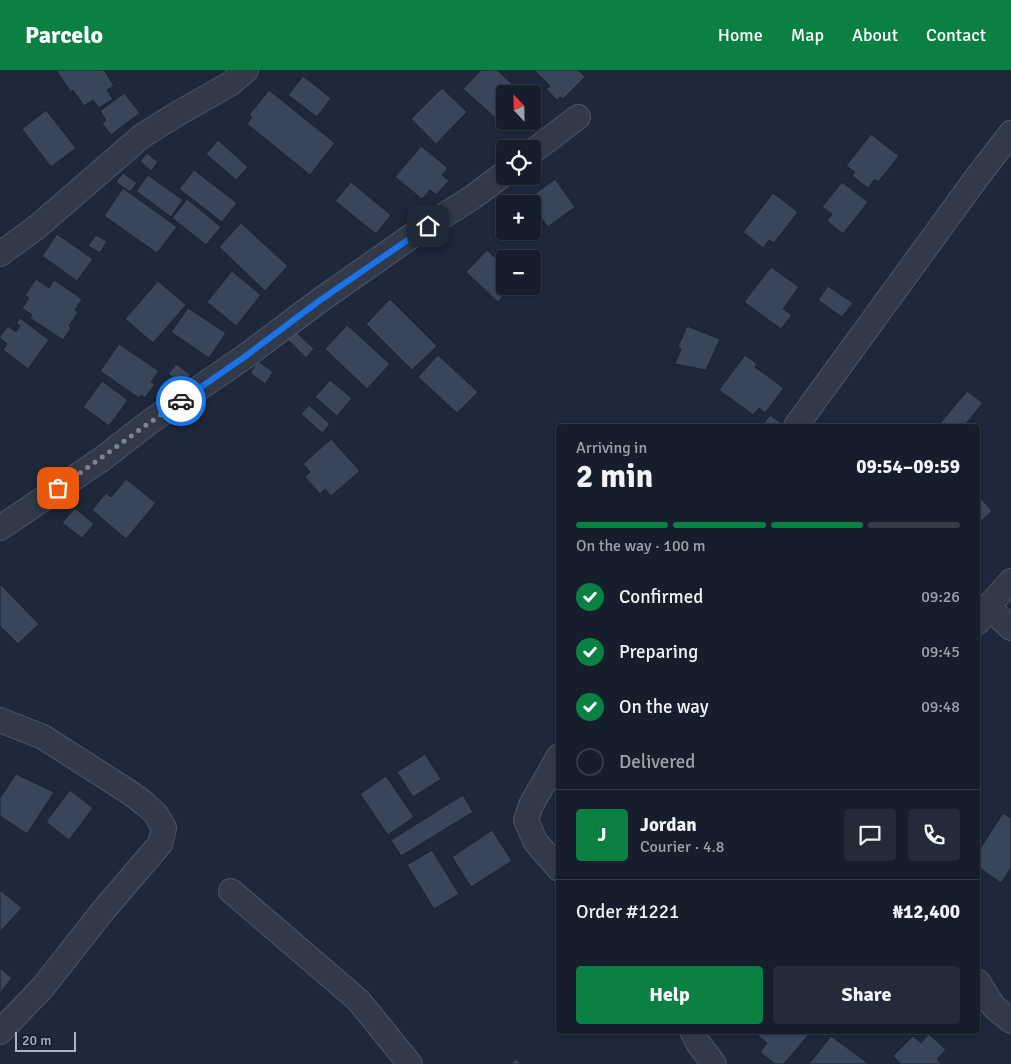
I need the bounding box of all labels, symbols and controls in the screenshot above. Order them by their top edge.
text: Parcelo [25,20,103,50]
text: Home [718,24,763,46]
text: Map [791,24,824,46]
text: About [852,24,898,46]
text: Contact [926,24,986,46]
north arrow [496,85,541,130]
map controls [496,85,541,295]
button: locate [496,140,541,185]
button: + [496,195,541,240]
pin [407,205,449,247]
icon: home [414,212,442,240]
button: − [496,250,541,295]
courier [156,376,206,426]
icon: car [167,387,195,415]
text: Arriving in [576,438,647,458]
text: 09:54–09:59 [856,455,960,479]
text: 2 min [576,457,653,496]
pin [37,467,79,509]
icon: bag [44,474,72,502]
text: On the way · 100 m [576,536,706,556]
icon: check [576,583,604,611]
text: Confirmed [619,585,703,609]
text: 09:26 [921,587,960,607]
icon: check [576,638,604,666]
text: Preparing [619,640,698,664]
text: 09:45 [921,642,960,662]
icon: check [576,693,604,721]
text: On the way [619,695,709,719]
text: 09:48 [921,697,960,717]
text: Delivered [619,750,695,774]
button: chat [844,809,896,861]
button: phone [908,809,960,861]
text: Jordan [640,813,697,837]
text: J [598,823,606,847]
text: Courier · 4.8 [640,837,724,857]
text: Order #1221 [576,900,679,924]
text: ₦12,400 [893,900,960,924]
button: Help [576,966,763,1024]
button: Share [773,966,960,1024]
scale bar [15,1029,76,1052]
text: 20 m [22,1032,51,1049]

